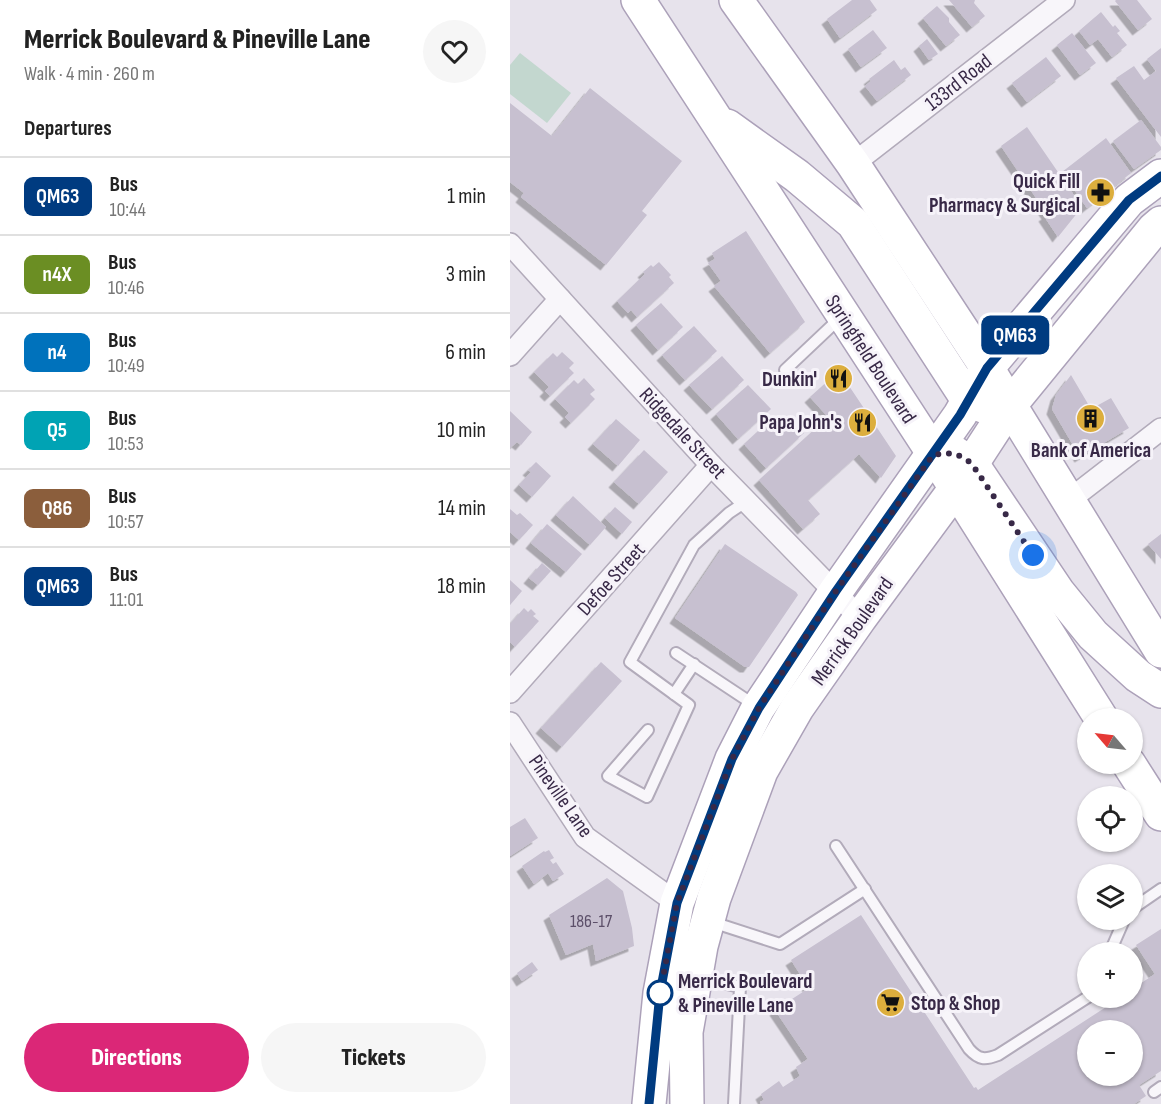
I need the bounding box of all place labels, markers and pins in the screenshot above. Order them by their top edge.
place label: Quick Fill Pharmacy & Surgical [929,169,1080,218]
pharmacy icon: Quick Fill Pharmacy & Surgical [1085,177,1117,209]
restaurant icon: Dunkin' [822,363,854,395]
place label: Dunkin' [762,367,817,392]
building icon: Bank of America [1075,403,1107,435]
restaurant icon: Papa John's [847,406,879,438]
place label: Papa John's [759,410,842,435]
place label: Bank of America [1031,438,1151,463]
place label: Merrick Boulevard & Pineville Lane [678,969,812,1018]
marker: Merrick Boulevard & Pineville Lane [647,980,673,1006]
supermarket icon: Stop & Shop [874,987,906,1019]
place label: Stop & Shop [911,991,1000,1016]

